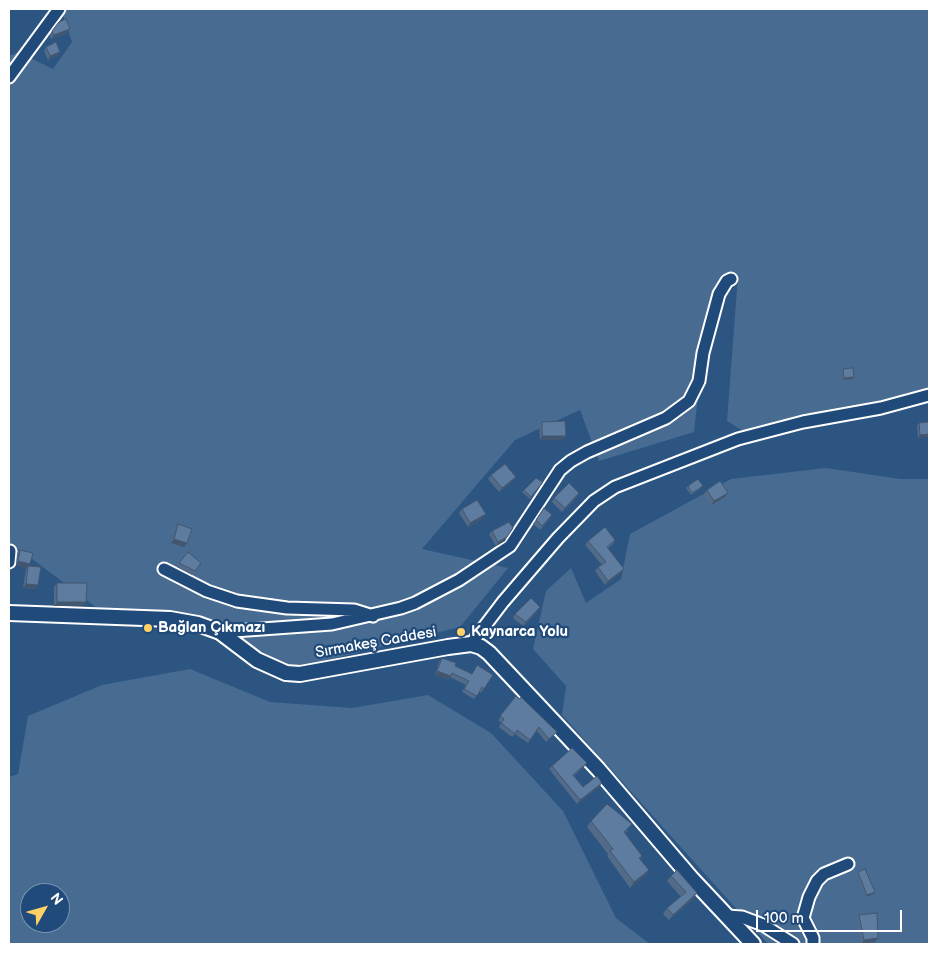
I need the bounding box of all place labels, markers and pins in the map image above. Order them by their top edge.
place label: Bağlan Çıkmazı [158,619,265,637]
marker: Bağlan Çıkmazı [142,622,154,634]
place label: Kaynarca Yolu [471,623,568,641]
marker: Kaynarca Yolu [455,626,467,638]

